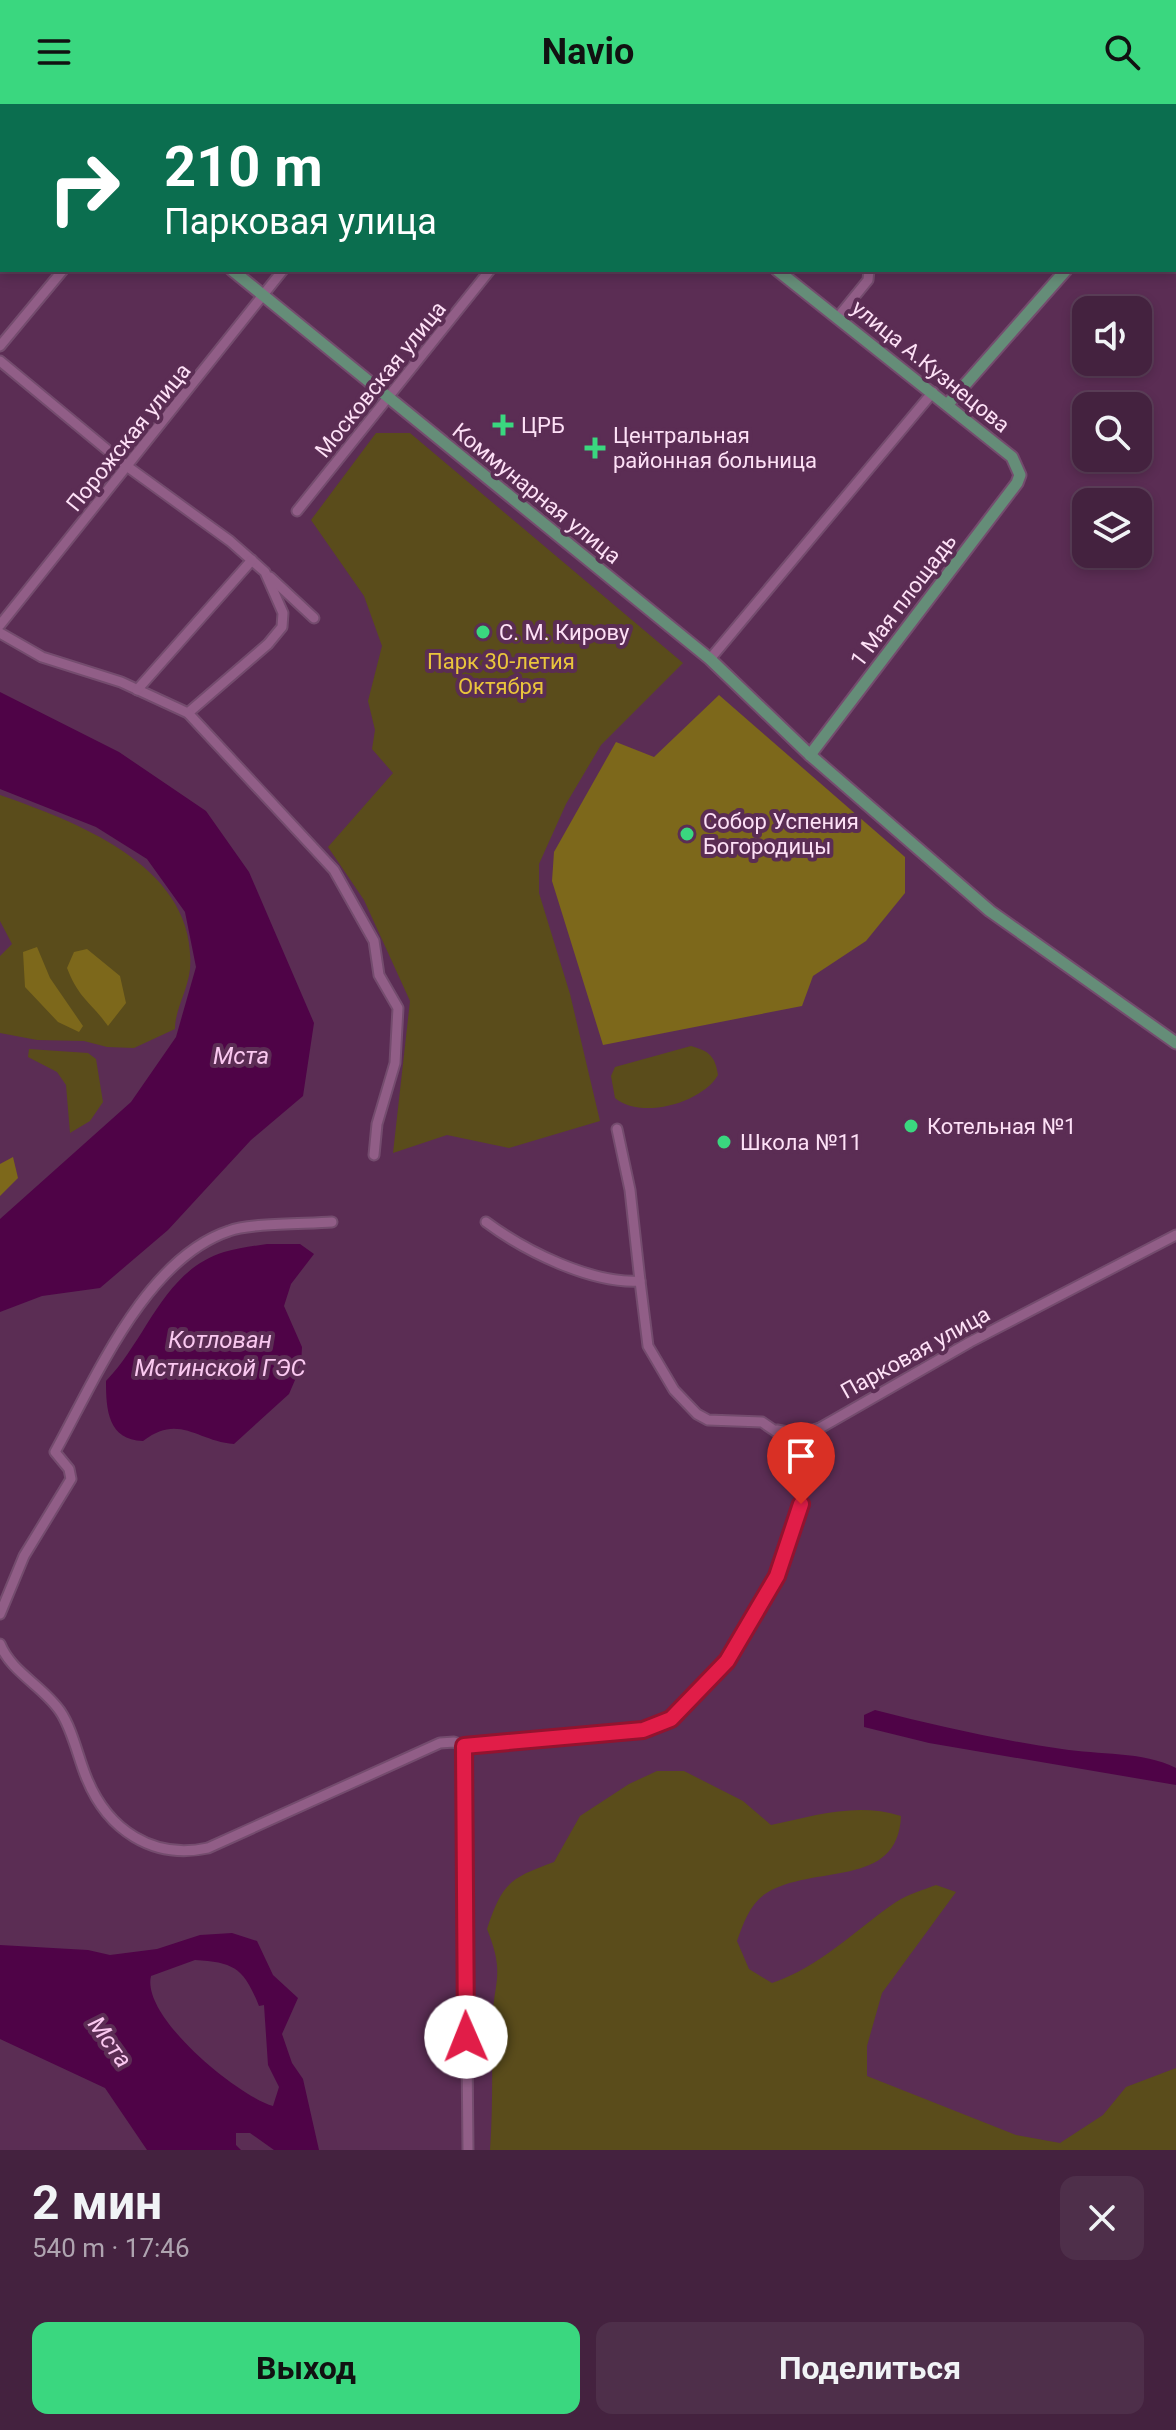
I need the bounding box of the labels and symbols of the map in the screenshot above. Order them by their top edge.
street label: улица А.Кузнецова [847,295,1015,438]
street label: Московская улица [310,296,451,462]
street label: Порожская улица [61,358,196,516]
place label: ЦРБ [521,413,565,438]
marker: ЦРБ [492,414,514,436]
street label: Коммунарная улица [448,418,626,569]
place label: Центральная районная больница [613,423,817,473]
marker: Центральная районная больница [584,437,606,459]
street label: 1 Мая площадь [845,529,961,672]
place label: С. М. Кирову [499,620,630,645]
marker: С. М. Кирову [474,623,492,641]
park label: Парк 30-летия Октября [427,649,575,699]
place label: Собор Успения Богородицы [703,809,859,859]
marker: Собор Успения Богородицы [678,825,696,843]
water label: Мста [213,1042,269,1070]
place label: Котельная №1 [927,1114,1076,1139]
marker: Котельная №1 [902,1117,920,1135]
place label: Школа №11 [740,1130,862,1155]
marker: Школа №11 [715,1133,733,1151]
street label: Парковая улица [836,1301,994,1404]
water label: Котлован Мстинской ГЭС [134,1326,306,1382]
pin [767,1422,835,1504]
position arrow [424,1995,508,2079]
water label: Мста [82,2011,138,2073]

